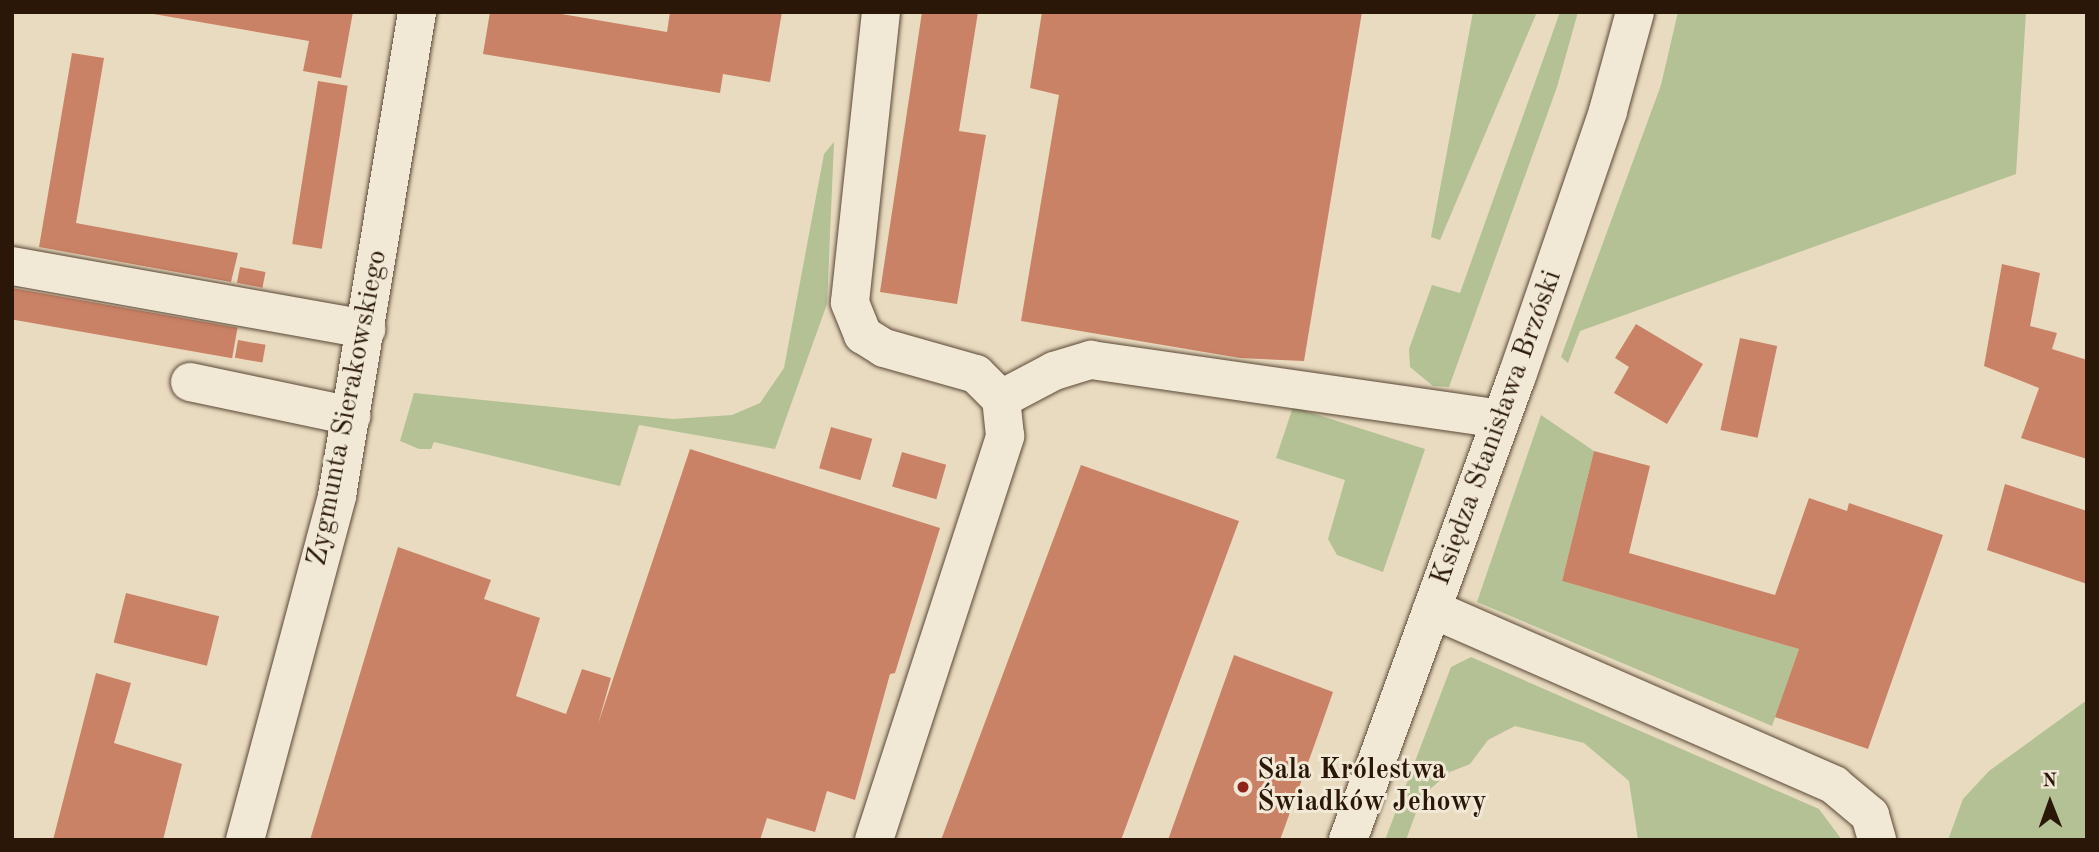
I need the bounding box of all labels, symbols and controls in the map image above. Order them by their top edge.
street label: Zygmunta Sierakowskiego [301,247,395,569]
street label: Księdza Stanisława Brzóski [1424,266,1570,590]
place label: Sala Królestwa Świadków Jehowy [1257,754,1487,820]
north arrow [2015,768,2085,838]
text: N [2042,772,2057,791]
marker: Sala Królestwa Świadków Jehowy [1235,779,1251,795]

